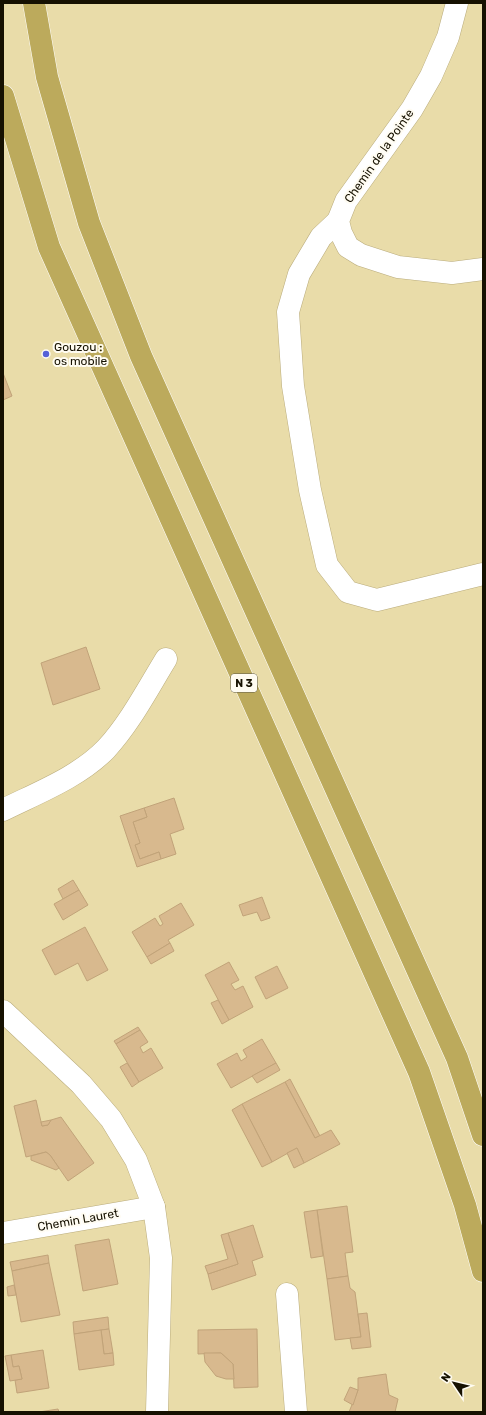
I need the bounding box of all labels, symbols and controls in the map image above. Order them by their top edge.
street label: Chemin de la Pointe [341,106,417,206]
place label: Gouzou : os mobile [54,340,107,368]
marker: Gouzou : os mobile [41,349,51,359]
road number: N 3 [231,674,257,692]
street label: Chemin Lauret [36,1206,120,1234]
north arrow [434,1363,474,1403]
text: N [439,1371,454,1385]

